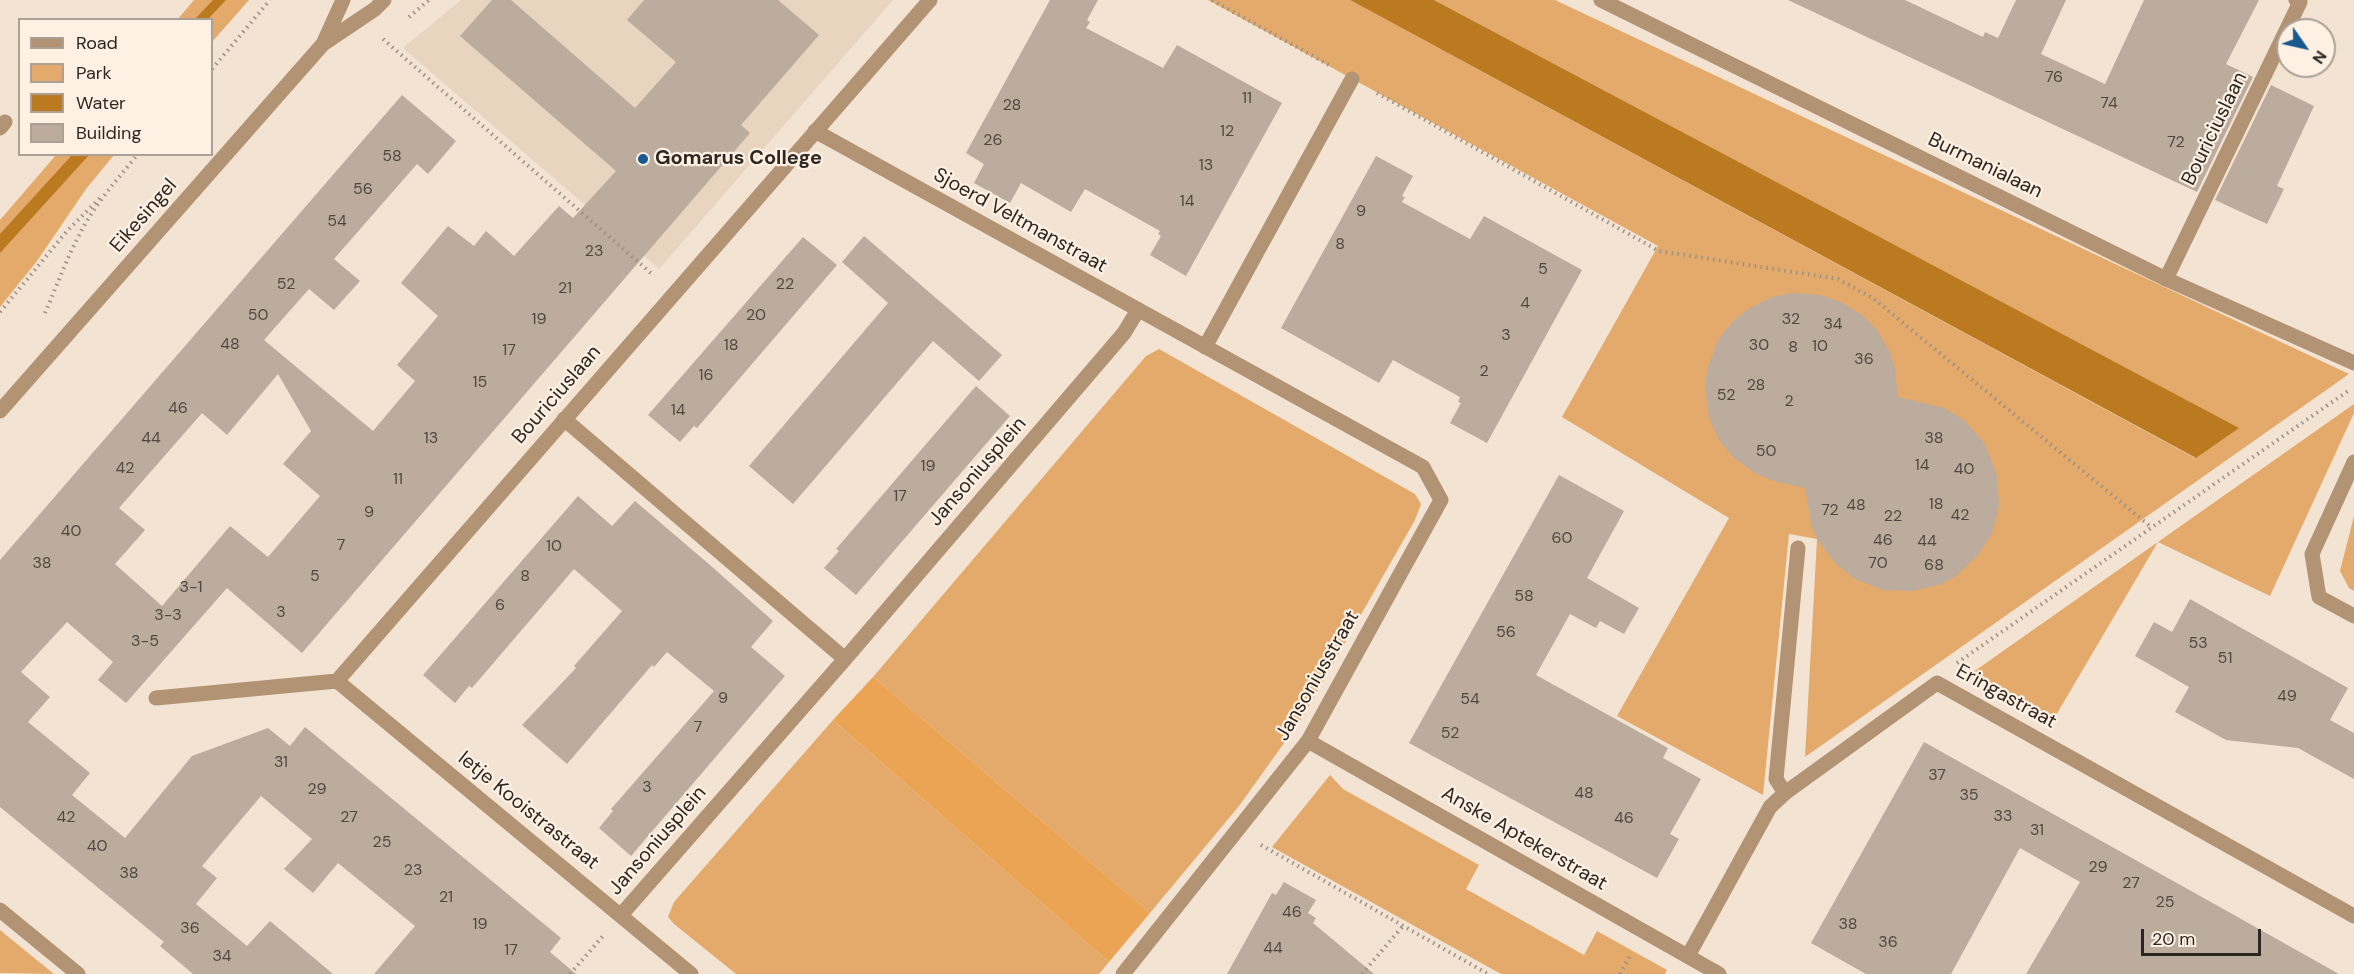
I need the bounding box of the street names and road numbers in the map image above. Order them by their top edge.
street label: Bouriciuslaan [2177,68,2253,190]
street label: Burmanialaan [1924,128,2046,204]
street label: Sjoerd Veltmanstraat [929,163,1111,279]
street label: Eikesingel [106,174,182,258]
street label: Bouriciuslaan [508,341,606,449]
street label: Jansoniusplein [924,413,1032,531]
street label: Jansoniusstraat [1271,607,1365,745]
street label: Eringastraat [1952,660,2060,734]
street label: Ietje Kooistrastraat [453,747,603,875]
street label: Jansoniusplein [604,782,712,900]
street label: Anske Aptekerstraat [1437,782,1611,896]

